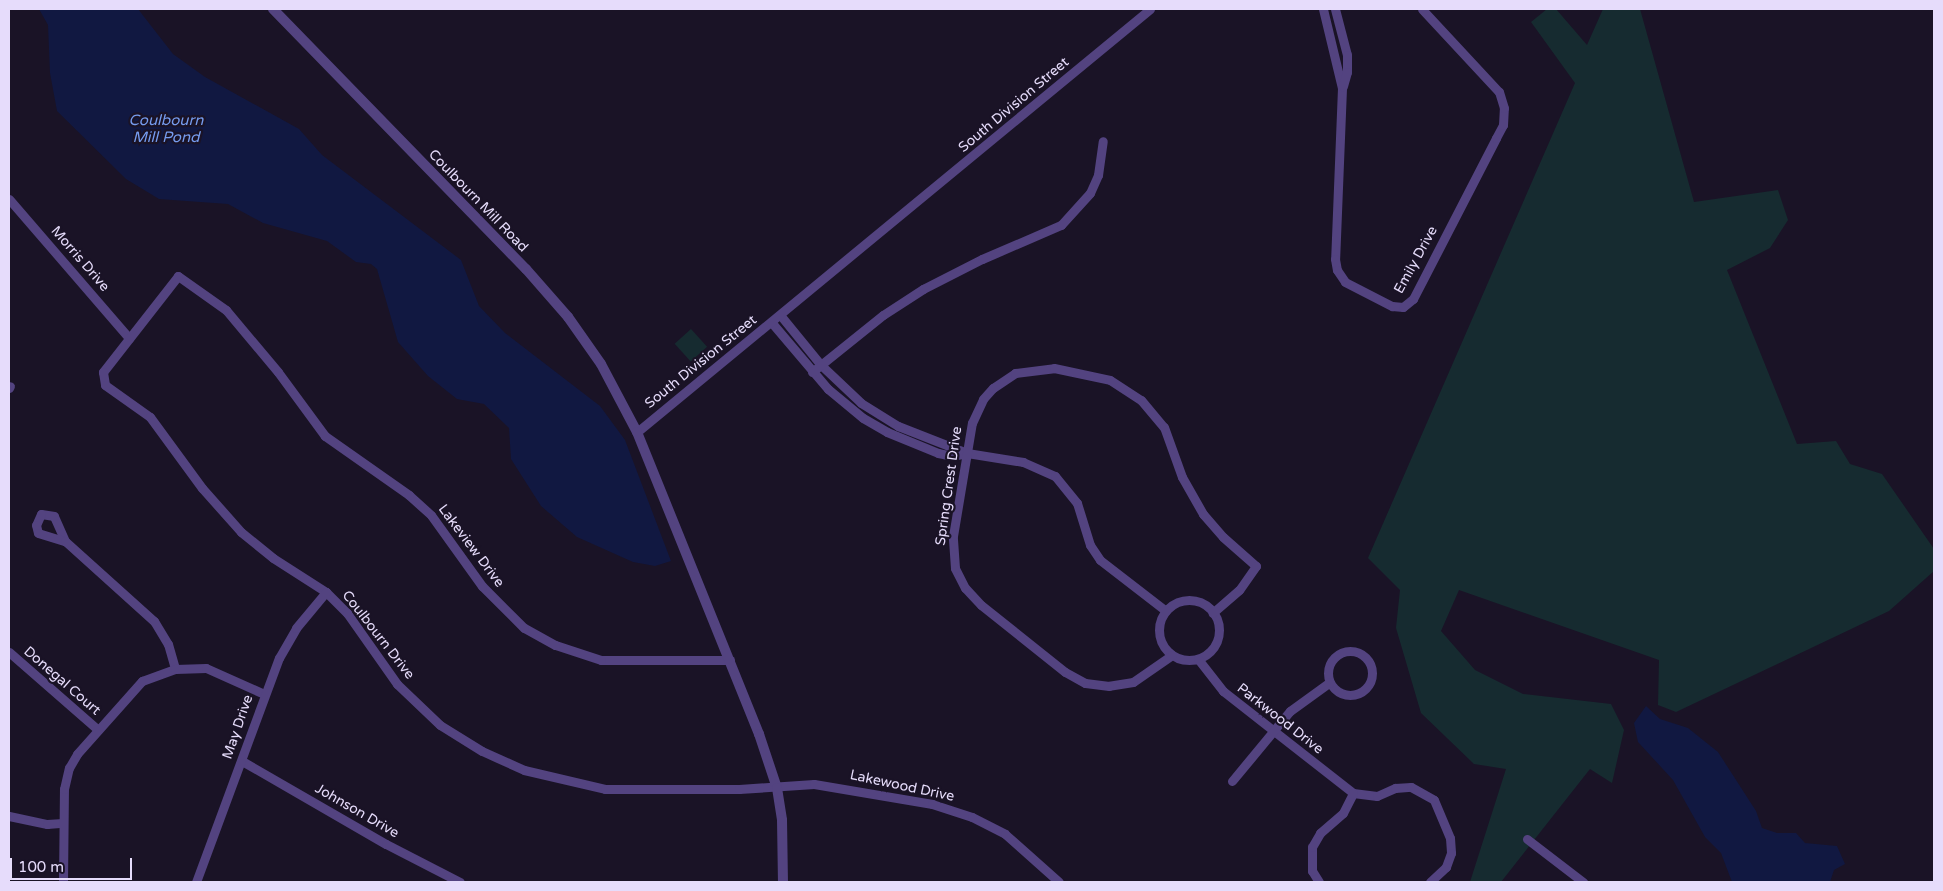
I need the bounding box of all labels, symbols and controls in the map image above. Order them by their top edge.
street label: South Division Street [955,54,1073,156]
water label: Coulbourn Mill Pond [129,111,203,146]
street label: Coulbourn Mill Road [425,146,531,256]
street label: Morris Drive [47,223,113,295]
street label: Emily Drive [1391,223,1441,297]
street label: South Division Street [642,312,760,412]
street label: Spring Crest Drive [932,425,966,547]
street label: Lakeview Drive [434,501,508,591]
street label: Coulbourn Drive [338,587,418,683]
street label: Donegal Court [20,643,104,719]
street label: Parkwood Drive [1234,680,1326,758]
street label: May Drive [219,693,257,761]
street label: Lakewood Drive [848,767,956,805]
street label: Johnson Drive [312,780,402,842]
scale bar [12,848,135,880]
text: 100 m [18,858,64,876]

